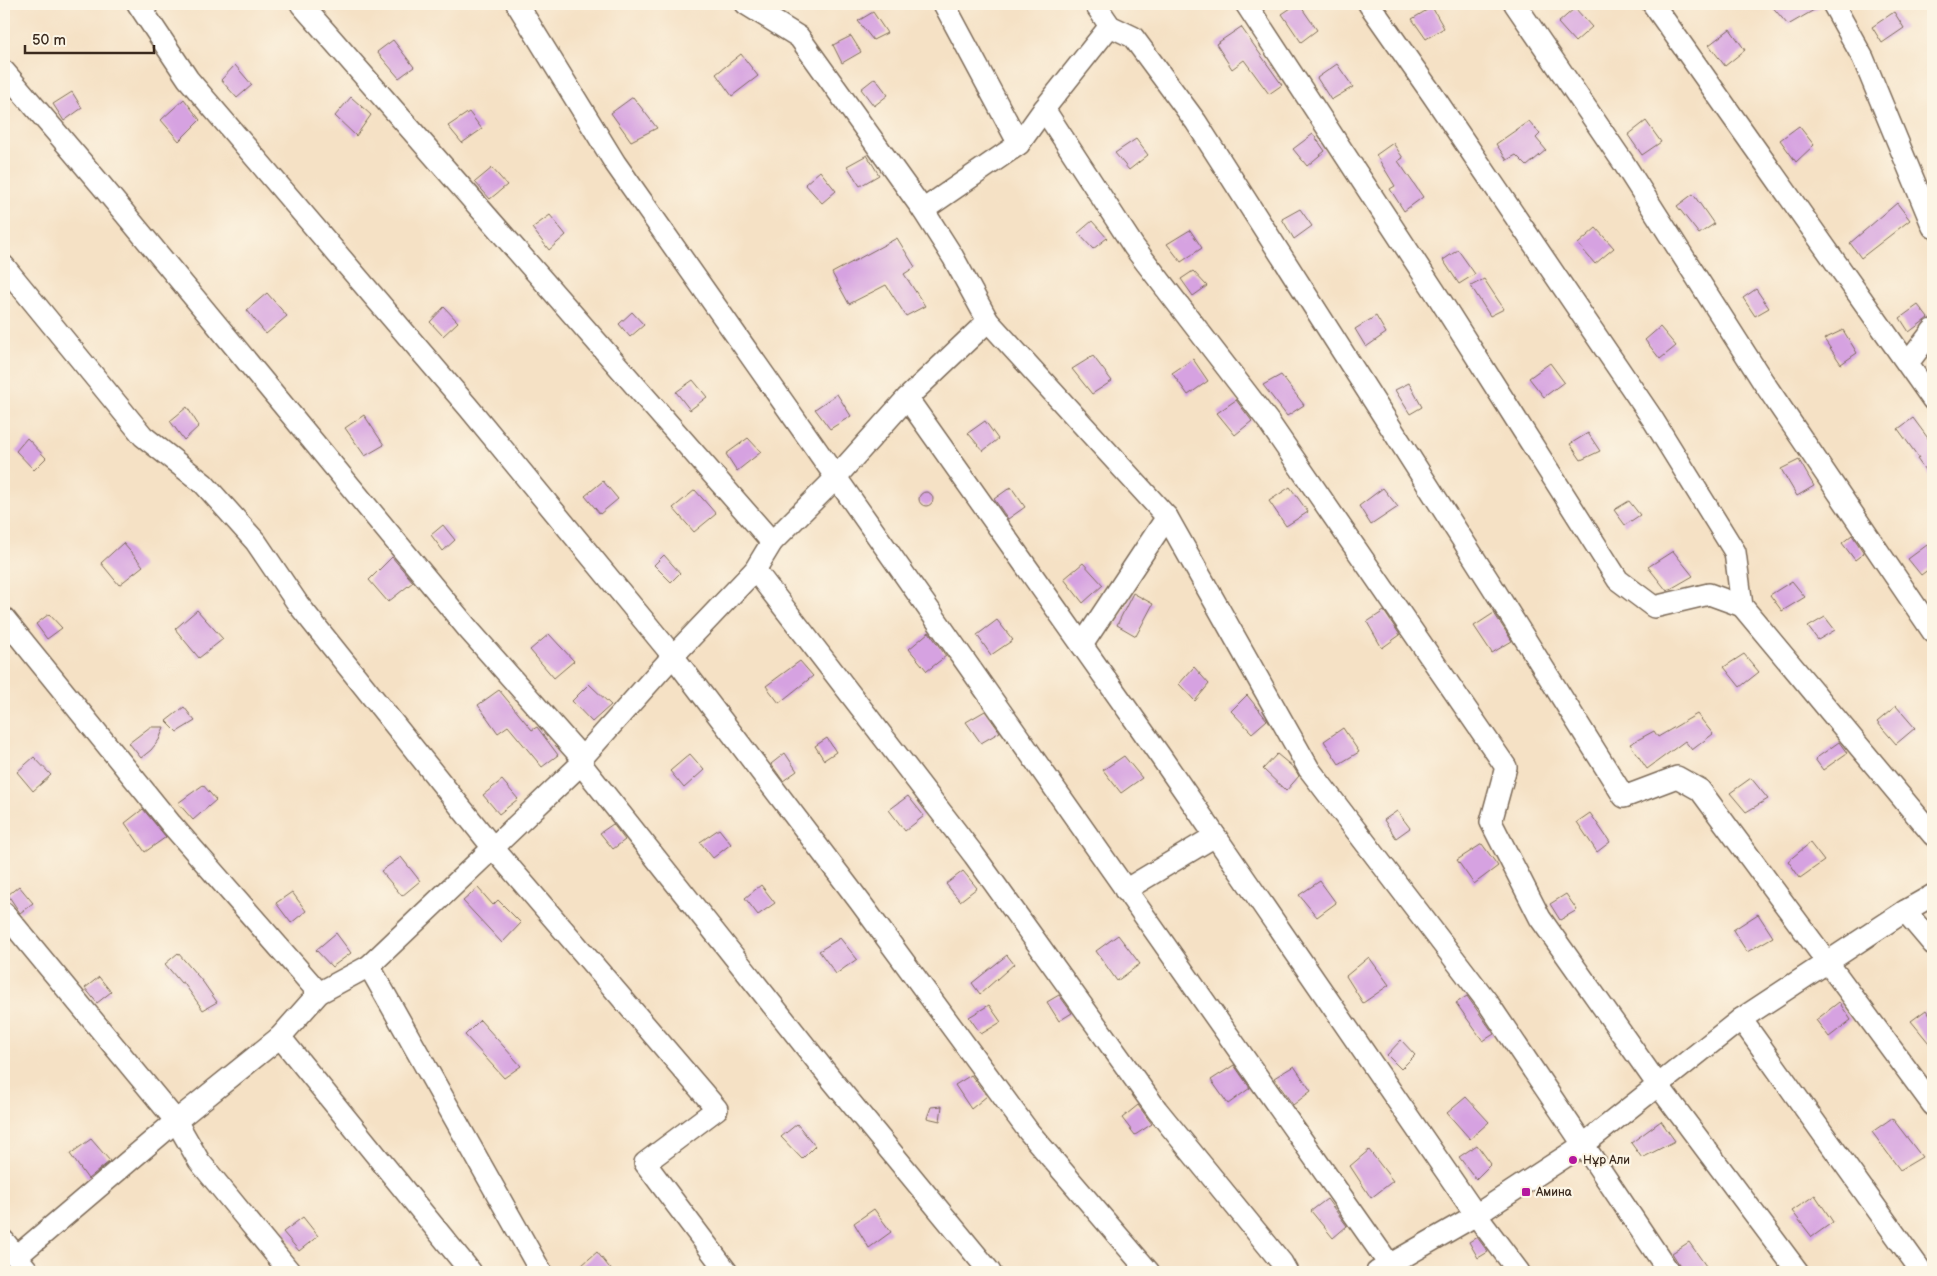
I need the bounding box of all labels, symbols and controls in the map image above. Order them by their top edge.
scale bar [25,22,154,54]
text: 50 m [32,31,66,50]
place label: Нұр Али [1583,1153,1630,1168]
marker: Нұр Али [1567,1154,1579,1166]
place label: Амина [1535,1185,1572,1200]
marker: Амина [1520,1186,1532,1198]

